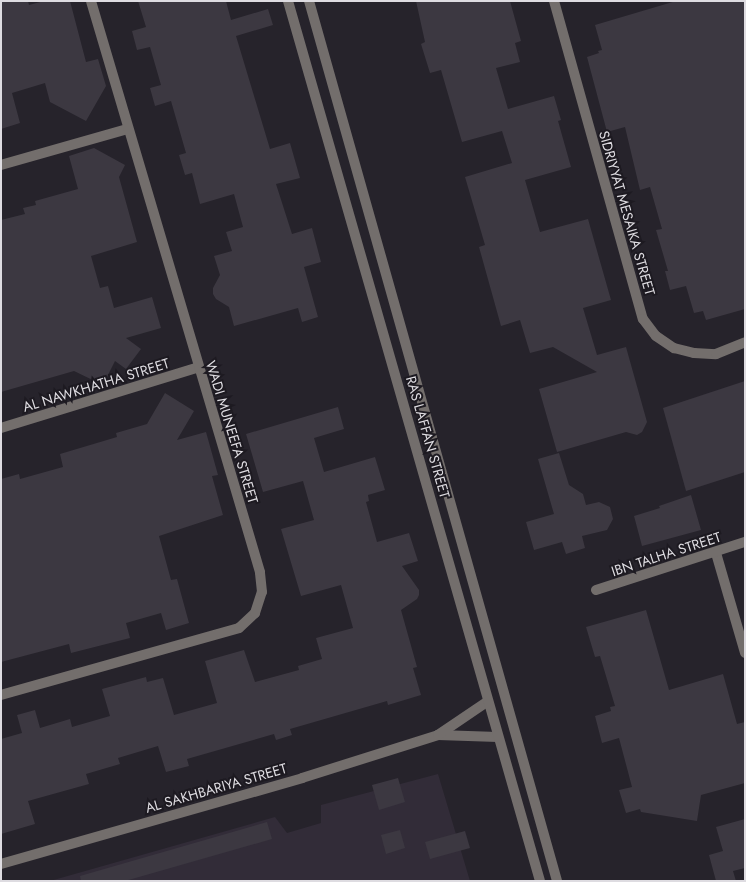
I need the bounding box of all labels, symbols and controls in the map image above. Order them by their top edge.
street label: SIDRIYYAT MESAIKA STREET [595,129,659,297]
street label: AL NAWKHATHA STREET [21,355,171,415]
street label: WADI MUNEEFA STREET [202,358,262,506]
street label: RAS LAFFAN STREET [403,374,453,500]
street label: IBN TALHA STREET [609,528,723,580]
street label: AL SAKHBARIYA STREET [143,760,289,816]

